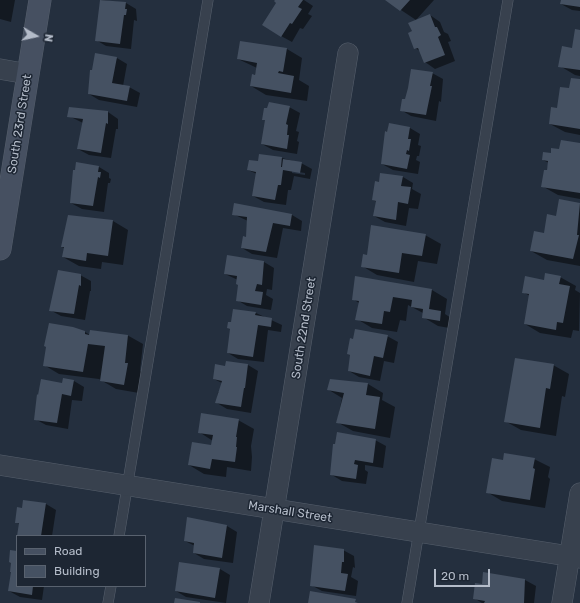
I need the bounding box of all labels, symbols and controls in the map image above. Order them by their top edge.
north arrow [16,16,56,56]
text: N [41,33,55,43]
street label: South 23rd Street [5,74,35,174]
street label: South 22nd Street [289,276,319,380]
street label: Marshall Street [247,498,333,526]
legend [16,535,146,587]
text: Road [54,544,82,558]
scale bar [436,561,492,587]
text: Building [54,564,100,578]
text: 20 m [441,569,469,583]

